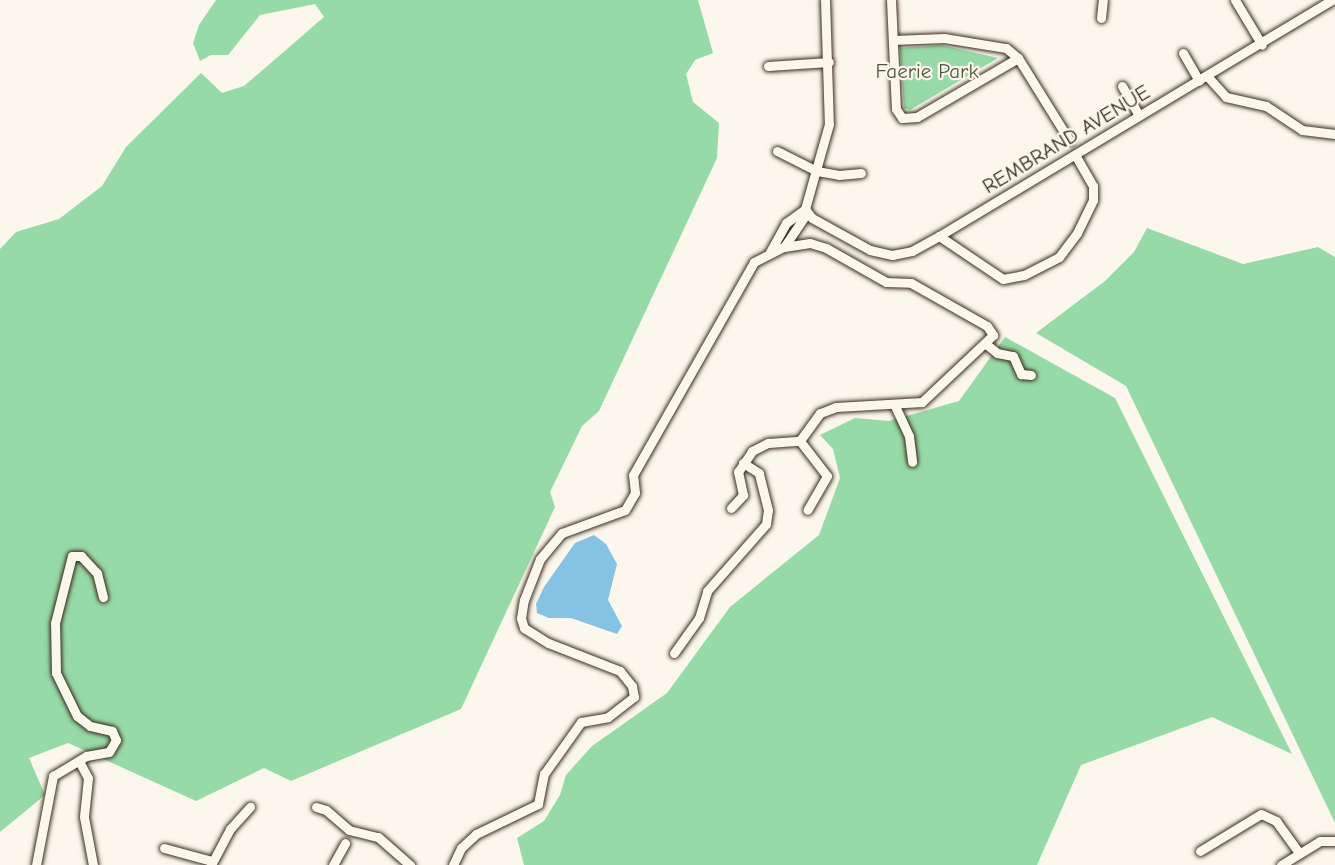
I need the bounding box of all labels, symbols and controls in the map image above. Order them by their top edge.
park label: Faerie Park [875,58,979,84]
street label: REMBRAND AVENUE [978,79,1154,199]

